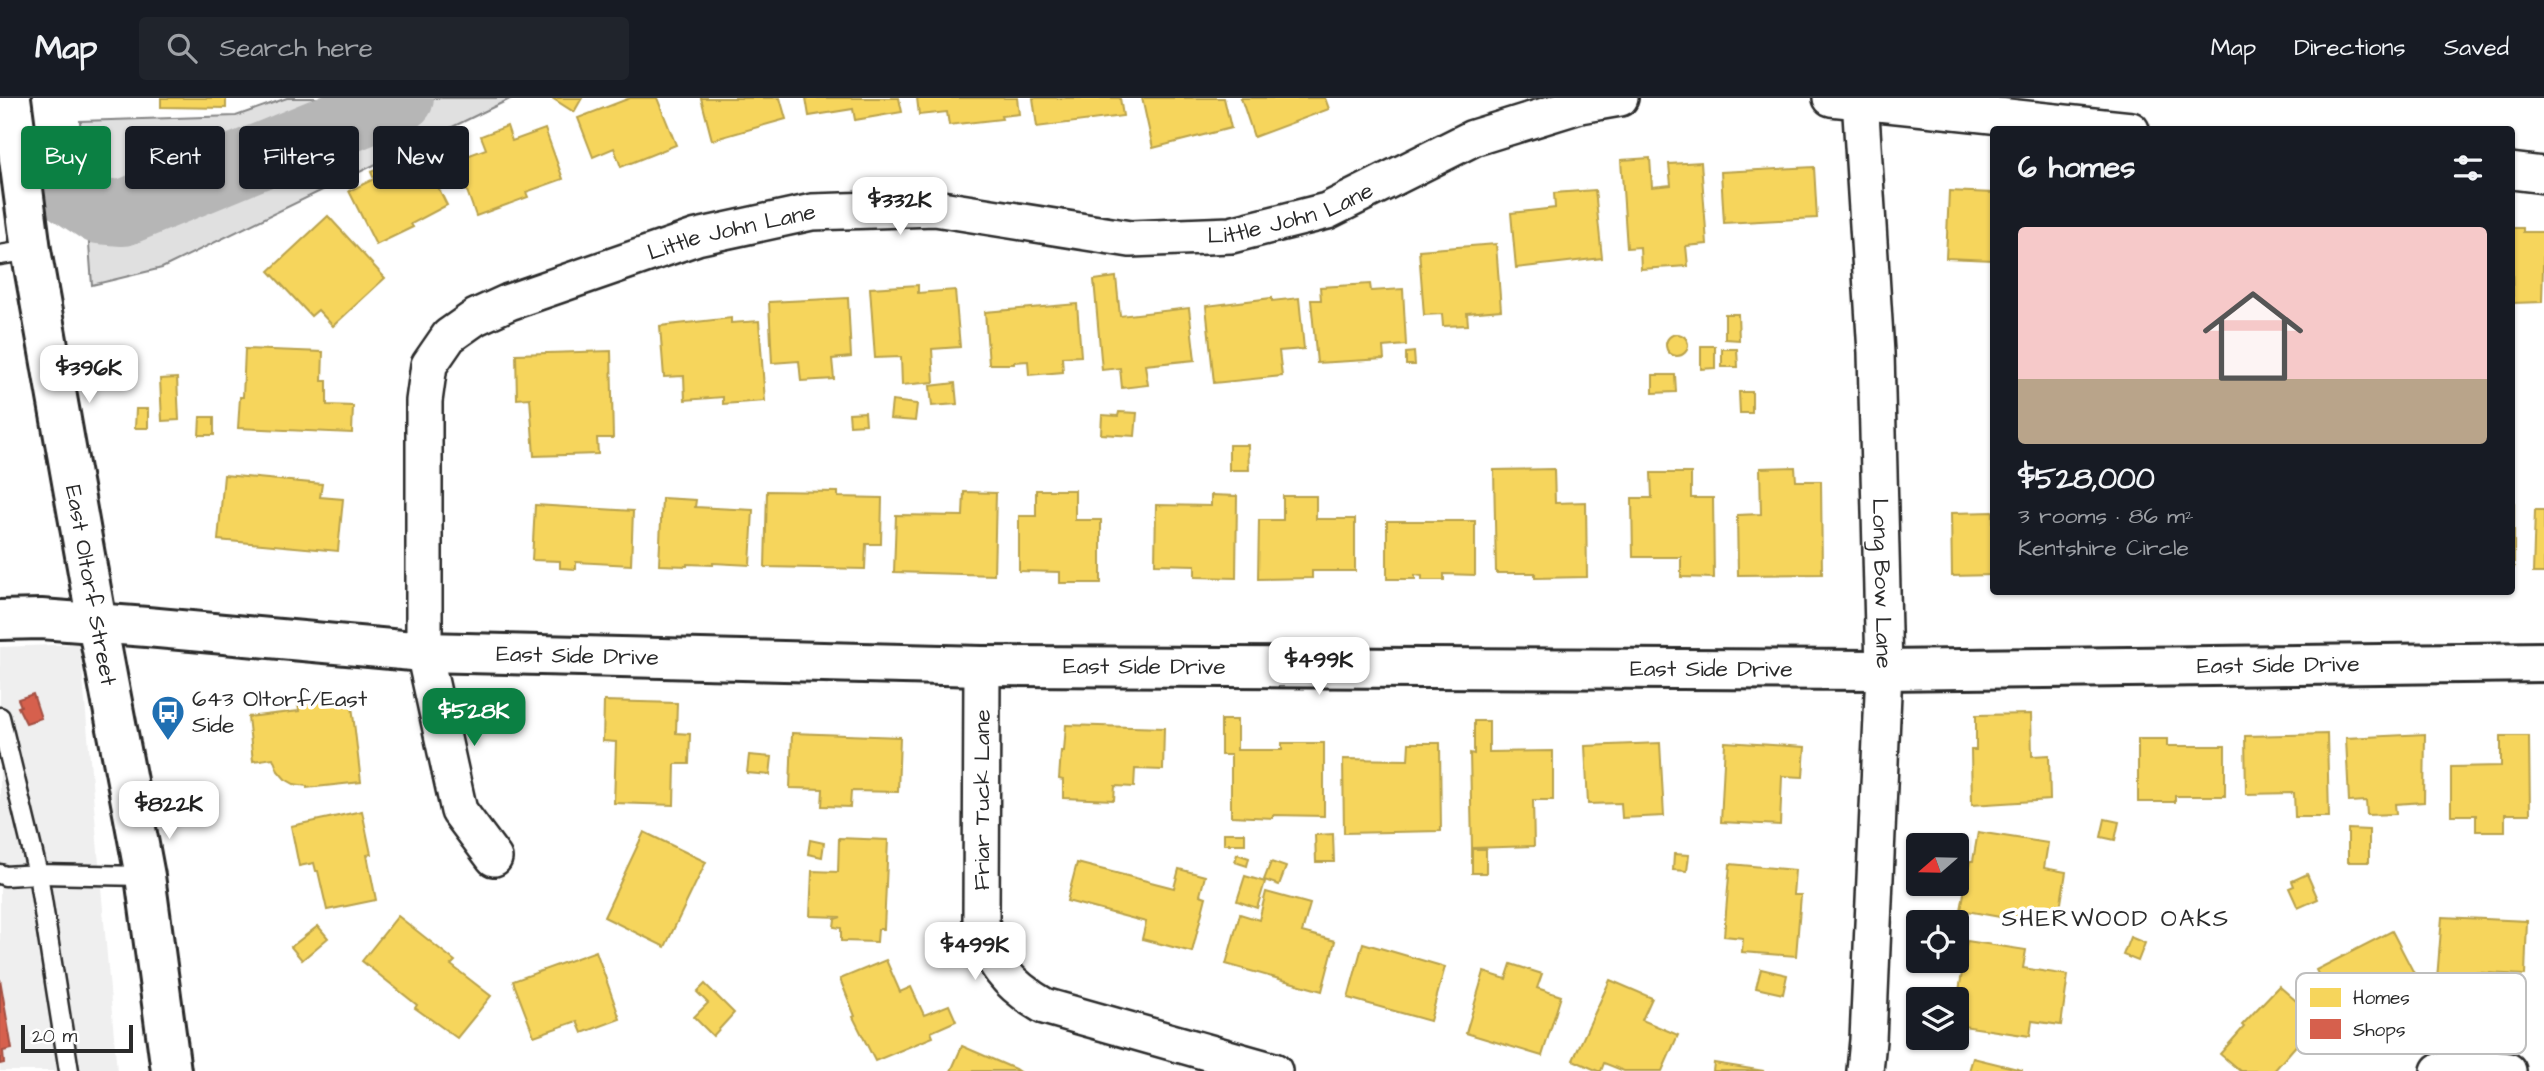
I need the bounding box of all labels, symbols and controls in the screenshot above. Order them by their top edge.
search box [139,17,629,80]
text: Map [35,25,97,71]
icon: search [163,29,201,67]
text: Search here [219,30,373,66]
text: Map [2211,31,2256,65]
text: Directions [2294,31,2406,65]
text: Saved [2444,31,2509,65]
chip: Buy [21,126,111,189]
chip: Rent [125,126,225,189]
chip: Filters [239,126,359,189]
chip: New [373,126,469,189]
text: 6 homes [2018,147,2135,189]
icon: filters [2449,149,2487,187]
street label: Little John Lane [1207,174,1379,252]
pin: $332K [851,178,949,237]
text: $332K [868,184,932,216]
street label: Little John Lane [643,196,819,269]
icon: home [2190,273,2316,399]
pin: $396K [40,345,138,405]
text: $396K [56,352,122,384]
text: $528,000 [2018,458,2155,500]
street label: East Oltorf Street [57,483,125,689]
street label: Long Bow Lane [1864,498,1900,669]
text: 3 rooms · 86 m² [2018,500,2194,532]
text: Kentshire Circle [2018,532,2189,564]
street label: East Side Drive [496,638,659,674]
pin: $499K [1270,638,1368,697]
text: $499K [1285,644,1353,676]
street label: East Side Drive [2197,648,2360,682]
street label: East Side Drive [1063,650,1226,683]
street label: East Side Drive [1630,653,1793,686]
place label: 643 Oltorf/East Side [192,683,368,741]
pin: $528K [425,688,523,748]
bus stop icon: 643 Oltorf/East Side [149,693,187,742]
text: $528K [438,695,510,727]
street label: Friar Tuck Lane [966,709,998,891]
pin: $822K [120,782,218,841]
text: $822K [135,788,203,820]
north arrow [1906,833,1969,896]
map controls [1906,833,1969,1050]
district label: SHERWOOD OAKS [2002,902,2230,936]
button: locate [1906,910,1969,973]
pin: $499K [926,922,1024,982]
text: $499K [941,929,1009,961]
legend [2296,973,2526,1054]
text: Homes [2353,985,2410,1012]
button: layers [1906,987,1969,1050]
text: Shops [2353,1017,2405,1044]
scale bar [21,1022,133,1054]
text: 20 m [32,1023,77,1050]

